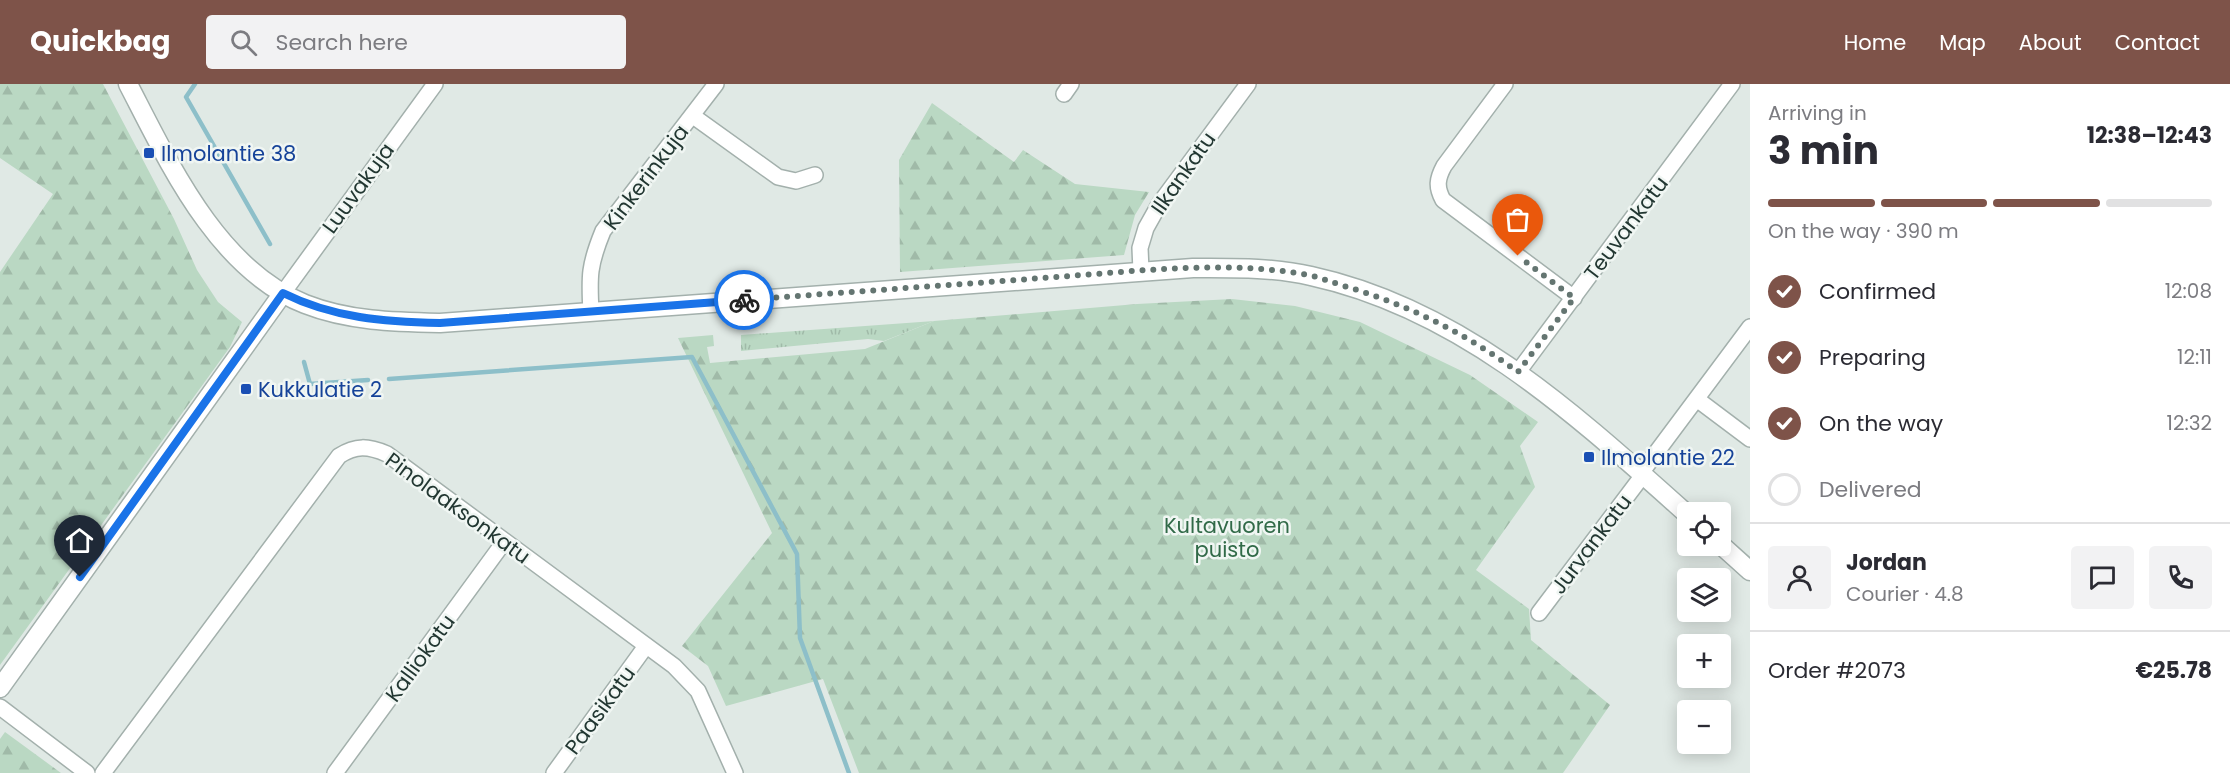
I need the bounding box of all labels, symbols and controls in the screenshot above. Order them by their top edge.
search box [206,15,626,69]
text: Quickbag [30,22,170,61]
icon: search [227,26,260,59]
text: Search here [275,27,408,58]
text: Home [1844,28,1906,57]
text: Map [1939,28,1986,57]
text: About [2019,28,2082,57]
text: Contact [2115,28,2200,57]
text: Arriving in [1768,99,1867,127]
street label: Kinkerinkuja [597,118,695,236]
text: 12:38–12:43 [2087,120,2212,151]
text: 3 min [1768,123,1879,178]
street label: Ilkankatu [1144,126,1222,220]
street label: Luuvakuja [315,137,401,239]
place label: Ilmolantie 38 [161,139,296,168]
marker: Ilmolantie 38 [142,146,156,160]
street label: Teuvankatu [1577,170,1675,286]
pin [1492,194,1543,256]
icon: bag [1501,203,1534,236]
text: On the way · 390 m [1768,217,1959,245]
courier [714,270,774,330]
icon: check [1768,275,1801,308]
text: Confirmed [1819,276,1936,307]
text: 12:08 [2165,277,2212,305]
icon: bike [728,284,761,317]
icon: check [1768,341,1801,374]
text: Preparing [1819,342,1926,373]
text: 12:11 [2177,343,2212,371]
place label: Kukkulatie 2 [258,375,382,404]
marker: Kukkulatie 2 [239,382,253,396]
icon: check [1768,407,1801,440]
text: On the way [1819,408,1943,439]
text: 12:32 [2167,409,2212,437]
place label: Ilmolantie 22 [1601,443,1735,472]
street label: Pinolaaksonkatu [380,446,536,570]
marker: Ilmolantie 22 [1582,450,1596,464]
text: Delivered [1819,474,1922,505]
street label: Jurvankatu [1544,488,1638,600]
map controls [1677,502,1731,754]
button: locate [1677,502,1731,556]
park label: Kultavuoren puisto [1164,511,1290,564]
pin [54,515,105,577]
icon: home [63,524,96,557]
button: person [1768,546,1831,609]
button: chat [2071,546,2134,609]
button: phone [2149,546,2212,609]
text: Jordan [1846,547,1927,578]
button: layers [1677,568,1731,622]
text: Courier · 4.8 [1846,580,1964,608]
street label: Kalliokatu [378,608,462,708]
button: + [1677,634,1731,688]
text: Order #2073 [1768,655,1906,686]
text: €25.78 [2135,655,2212,686]
street label: Paasikatu [558,660,642,760]
button: − [1677,700,1731,754]

